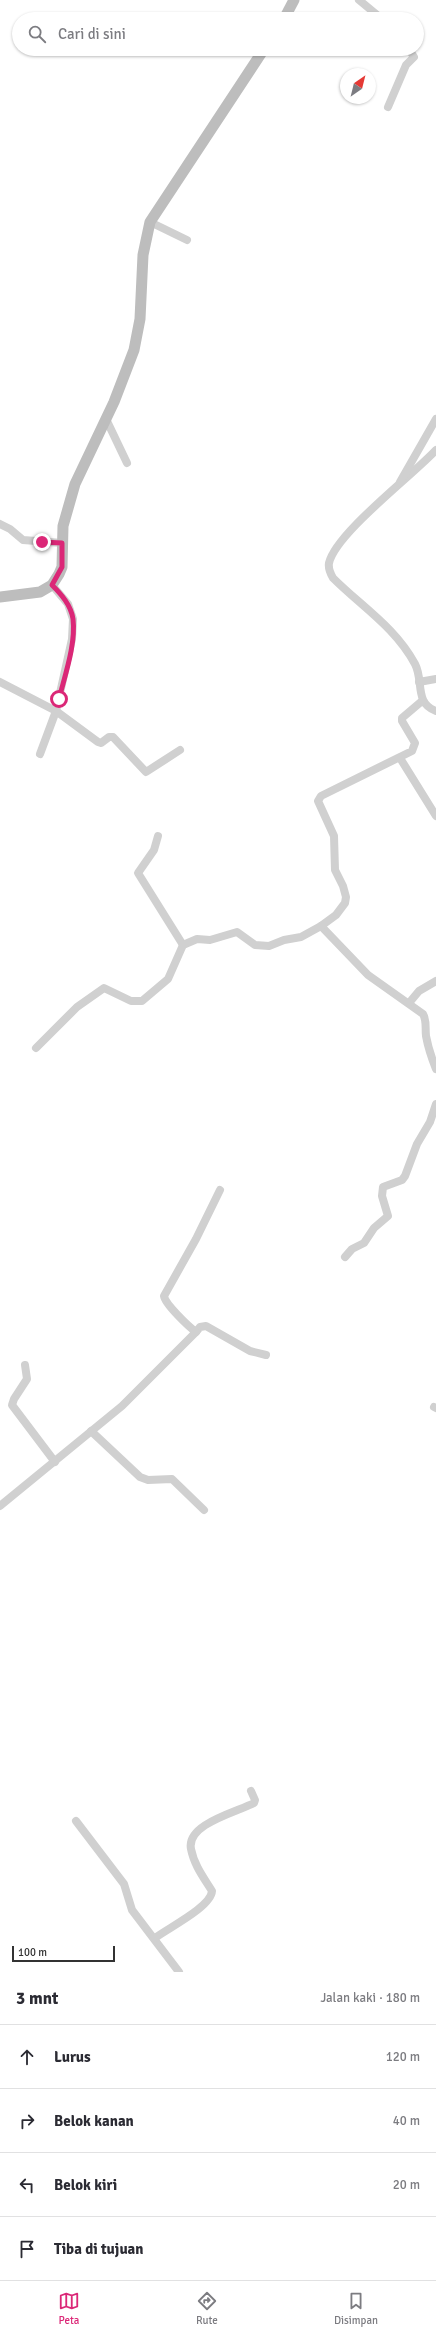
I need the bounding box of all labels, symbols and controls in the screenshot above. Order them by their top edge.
search box [12,12,424,56]
icon: search [26,23,48,45]
text: Cari di sini [58,25,126,43]
north arrow [340,68,376,104]
route end [33,533,51,551]
route start [50,690,68,708]
scale bar [12,1944,115,1963]
text: 100 m [18,1946,47,1959]
text: 3 mnt [16,1988,58,2009]
text: Jalan kaki · 180 m [321,1990,420,2006]
icon: ahead [16,2046,38,2068]
text: Lurus [54,2048,91,2066]
text: 120 m [386,2049,420,2065]
icon: right [16,2110,38,2132]
text: Belok kanan [54,2112,134,2130]
text: 40 m [393,2113,420,2129]
icon: left [16,2174,38,2196]
text: Belok kiri [54,2176,117,2194]
text: 20 m [393,2177,420,2193]
icon: arrive [16,2238,38,2260]
text: Tiba di tujuan [54,2240,144,2258]
tab: Peta [58,2290,80,2327]
tab: Rute [196,2290,218,2327]
tab: Disimpan [334,2290,378,2327]

